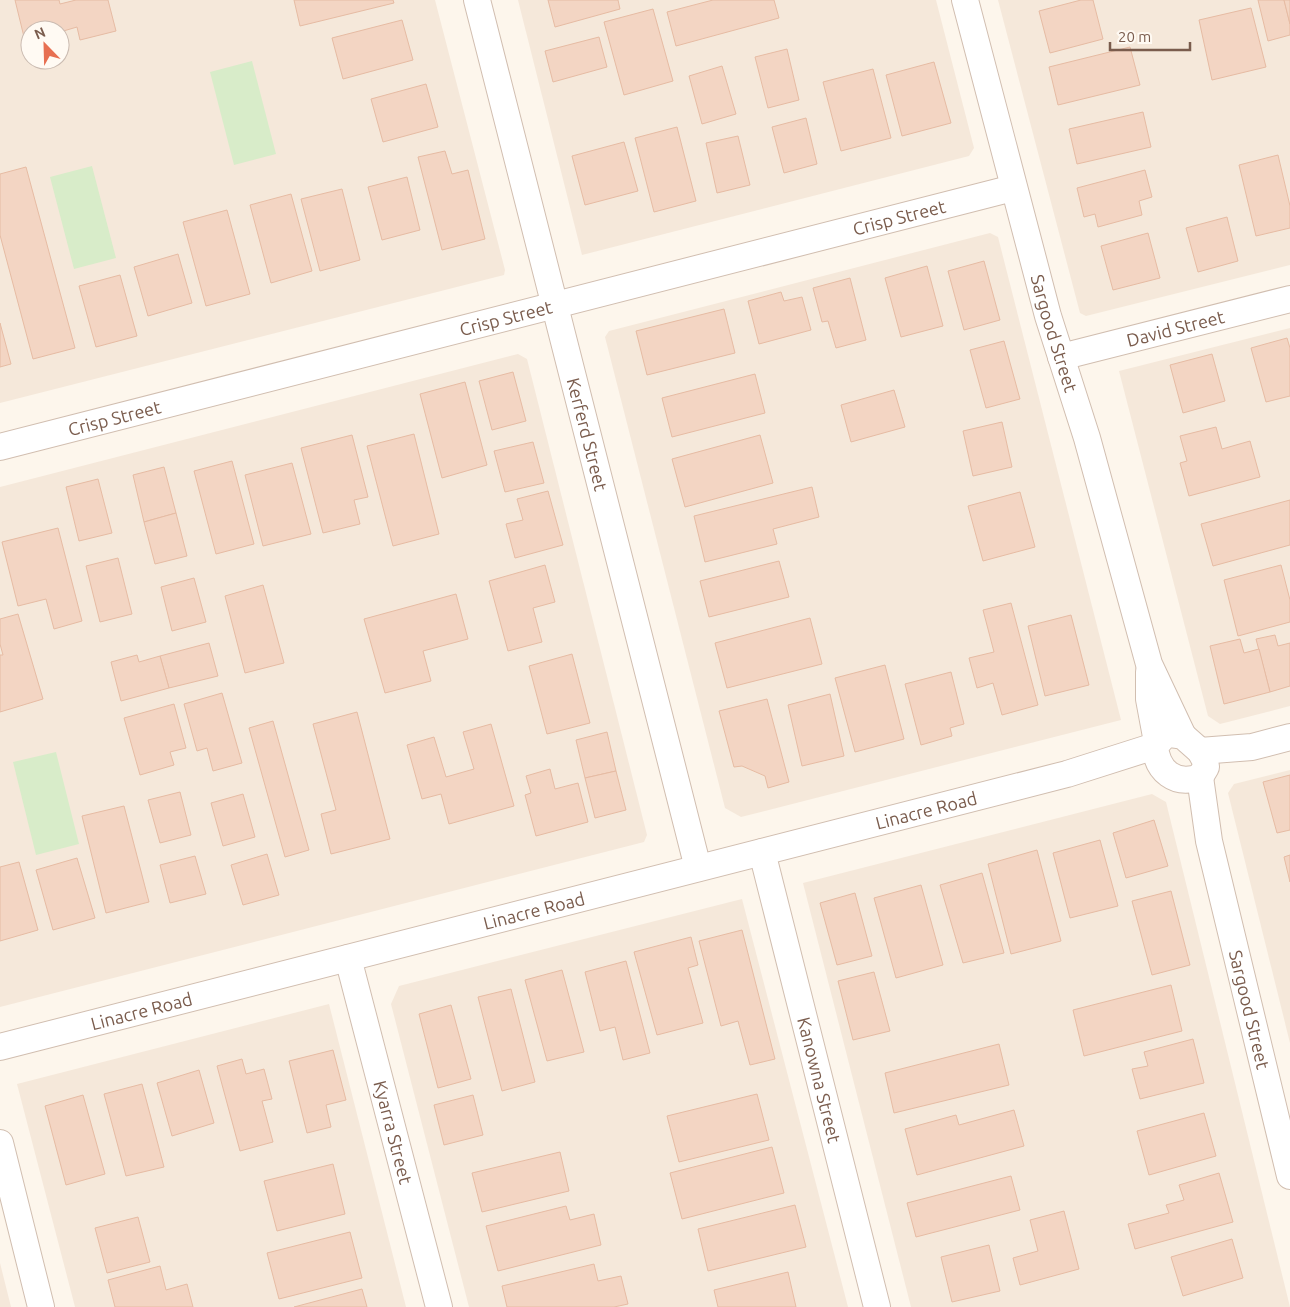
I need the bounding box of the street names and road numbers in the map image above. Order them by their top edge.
street label: Crisp Street [851,196,948,239]
street label: Sargood Street [1027,272,1082,395]
street label: Crisp Street [457,296,554,339]
street label: David Street [1124,306,1226,350]
street label: Kerferd Street [564,375,612,493]
street label: Crisp Street [66,396,163,439]
street label: Linacre Road [873,787,979,833]
street label: Linacre Road [481,888,587,933]
street label: Sargood Street [1226,948,1274,1071]
street label: Linacre Road [89,988,194,1033]
street label: Kanowna Street [794,1015,845,1145]
street label: Kyarra Street [370,1078,416,1186]

